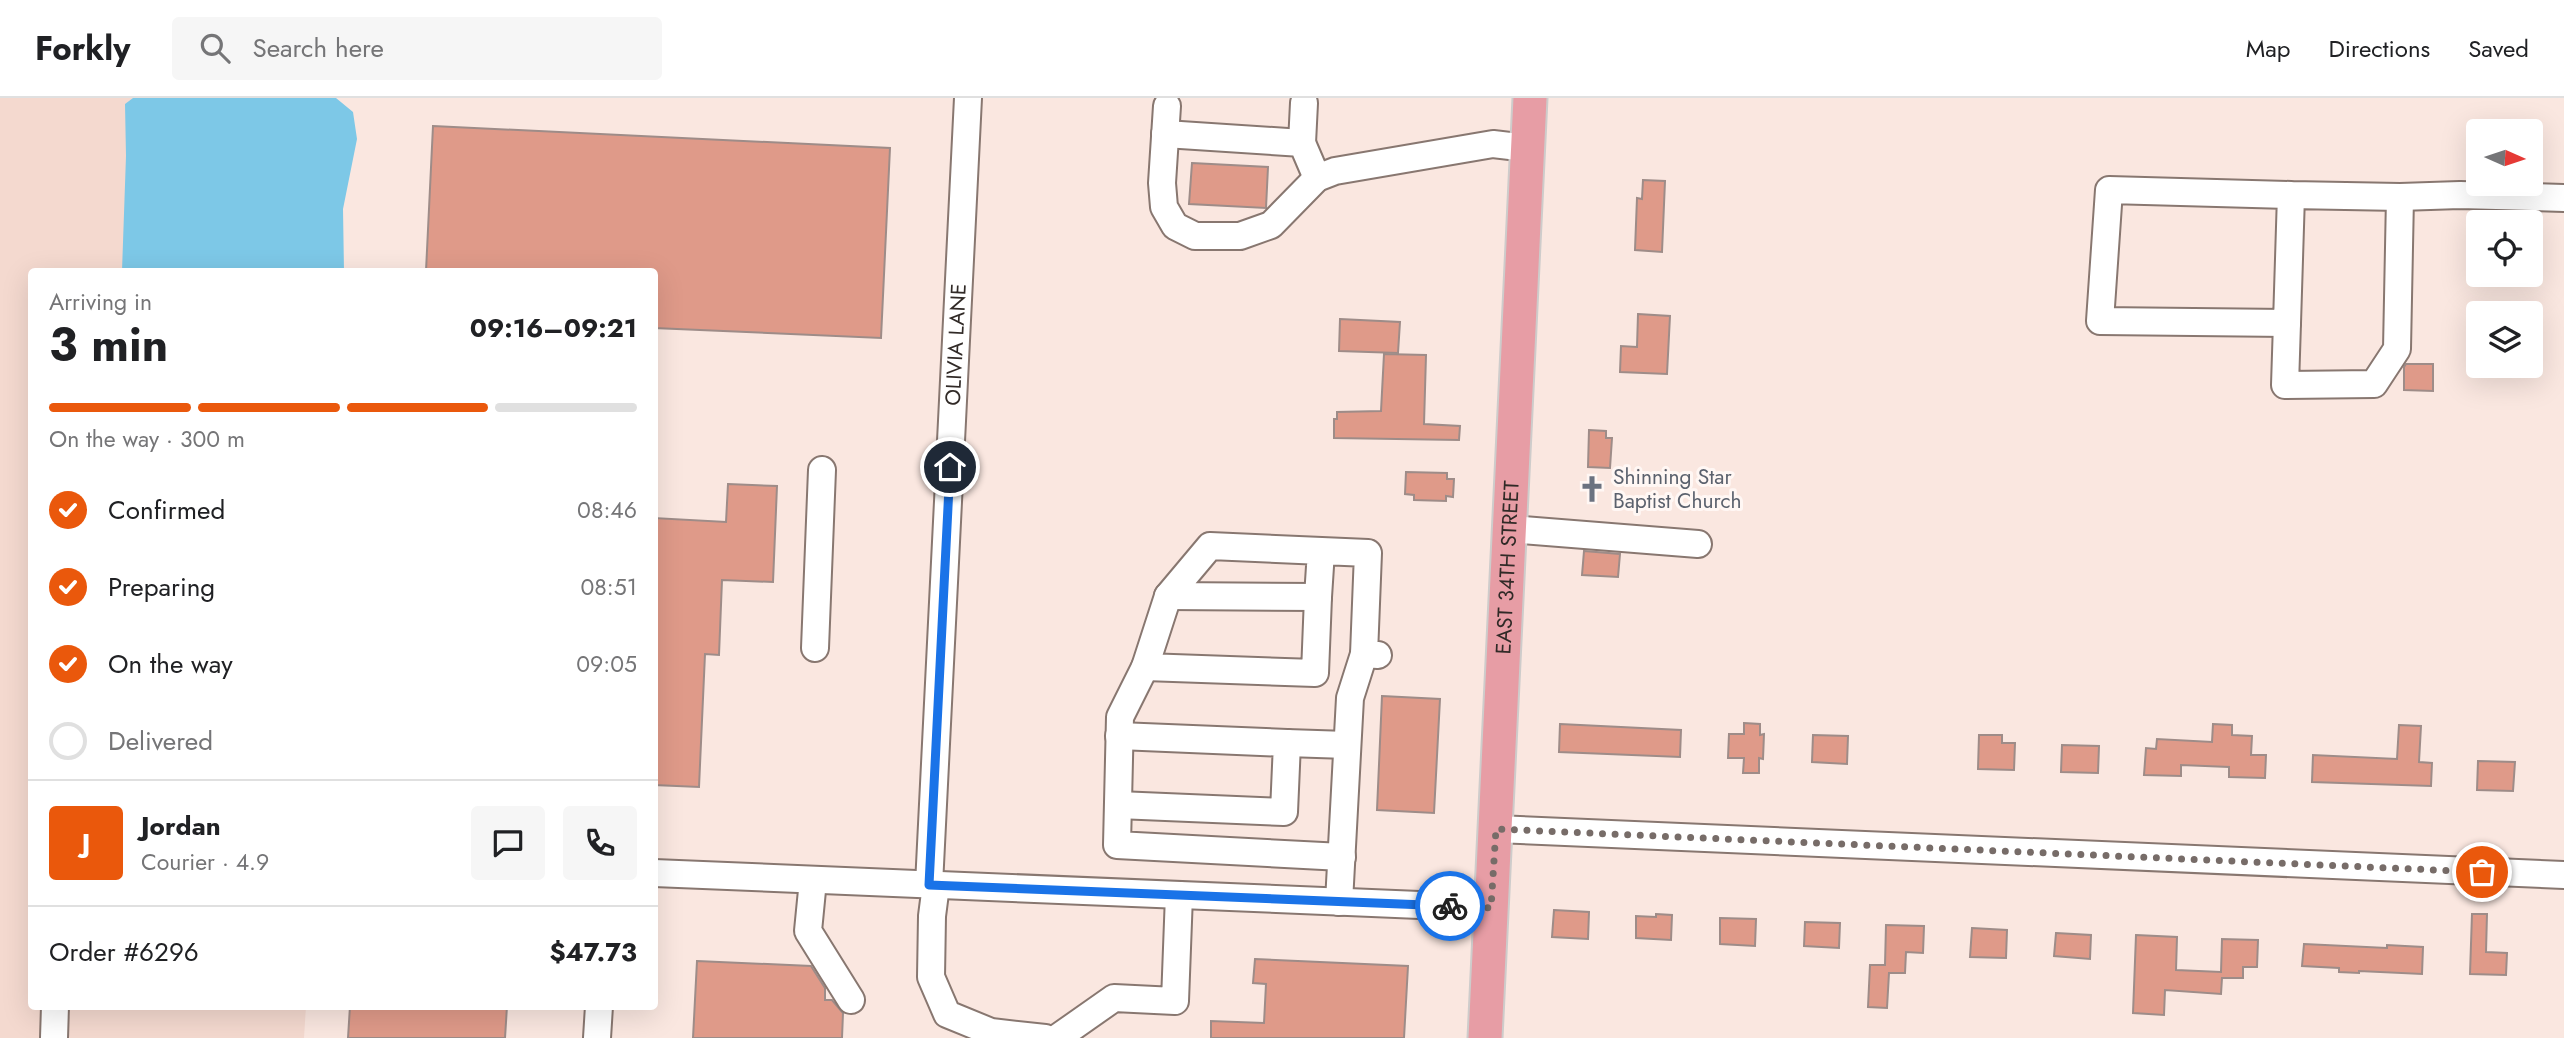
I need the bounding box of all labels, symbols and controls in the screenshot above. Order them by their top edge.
search box [172,17,662,80]
text: Forkly [35,25,130,72]
icon: search [196,29,234,67]
text: Search here [252,29,384,67]
text: Map [2246,31,2291,66]
text: Directions [2329,31,2430,66]
text: Saved [2468,31,2529,66]
north arrow [2466,119,2543,196]
map controls [2466,119,2543,378]
button: locate [2466,210,2543,287]
street label: OLIVIA LANE [938,283,974,406]
text: Arriving in [49,285,152,319]
button: layers [2466,301,2543,378]
text: 09:16–09:21 [470,309,637,347]
text: 3 min [49,312,168,378]
text: On the way · 300 m [49,422,245,456]
pin [920,437,980,497]
icon: home [931,448,969,486]
place label: Shinning Star Baptist Church [1613,462,1741,516]
church icon: Shinning Star Baptist Church [1577,474,1607,504]
street label: EAST 34TH STREET [1488,480,1527,655]
icon: check [49,491,87,529]
text: Confirmed [108,491,225,529]
text: 08:46 [577,493,637,527]
icon: check [49,568,87,606]
text: Preparing [108,568,215,606]
text: 08:51 [580,570,637,604]
icon: check [49,645,87,683]
text: On the way [108,645,233,683]
text: 09:05 [576,647,637,681]
text: Delivered [108,722,213,760]
button: chat [471,806,545,880]
button: phone [563,806,637,880]
text: Jordan [141,807,221,845]
text: J [82,824,90,862]
pin [2452,842,2512,902]
text: Courier · 4.9 [141,845,269,879]
icon: bag [2463,853,2501,891]
courier [1415,871,1485,941]
icon: bike [1431,887,1469,925]
text: Order #6296 [49,933,199,971]
text: $47.73 [549,933,637,971]

